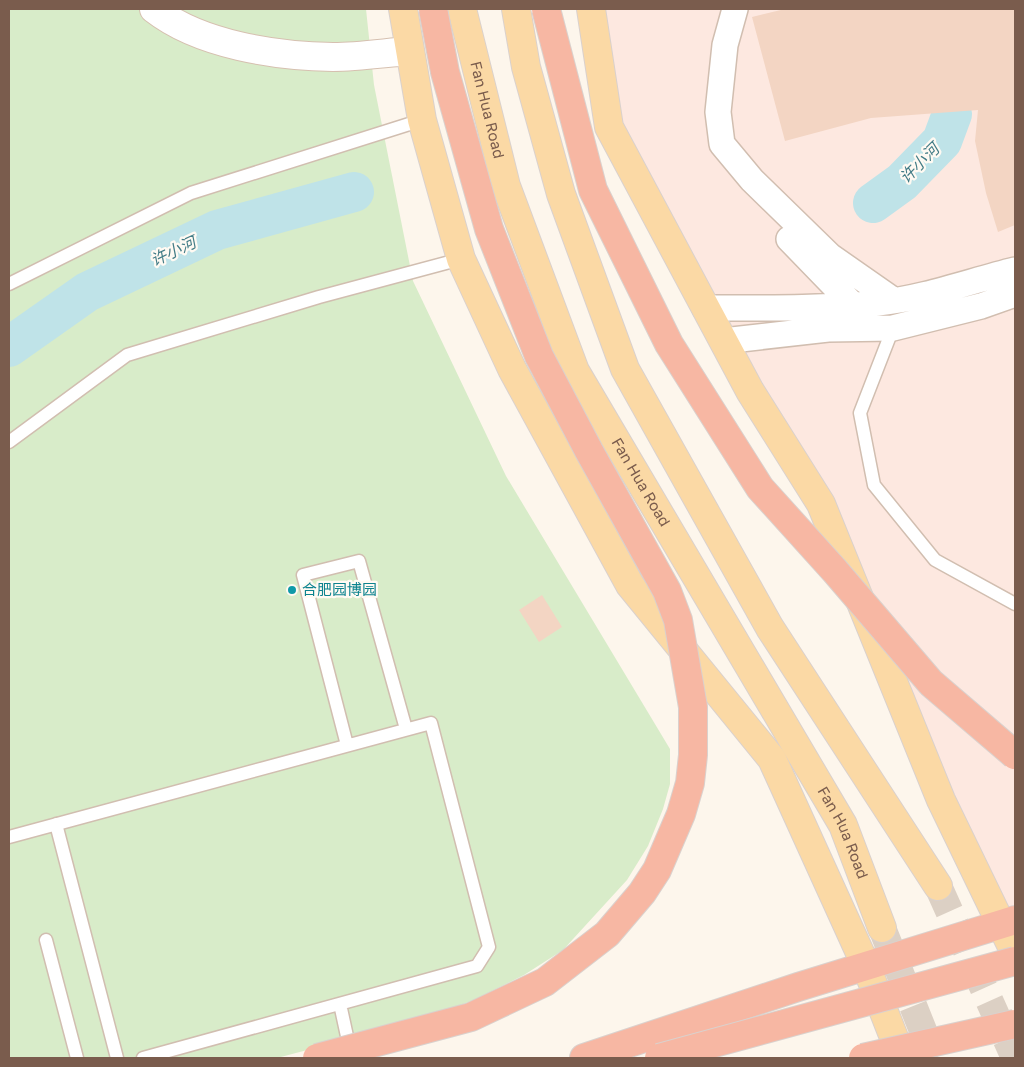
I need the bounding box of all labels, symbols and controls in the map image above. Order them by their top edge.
street label: Fan Hua Road [467,59,509,160]
water label: 许小河 [895,137,945,187]
water label: 许小河 [147,231,202,270]
street label: Fan Hua Road [608,434,675,529]
place label: 合肥园博园 [302,580,377,598]
marker: 合肥园博园 [286,584,298,596]
street label: Fan Hua Road [814,783,872,881]

